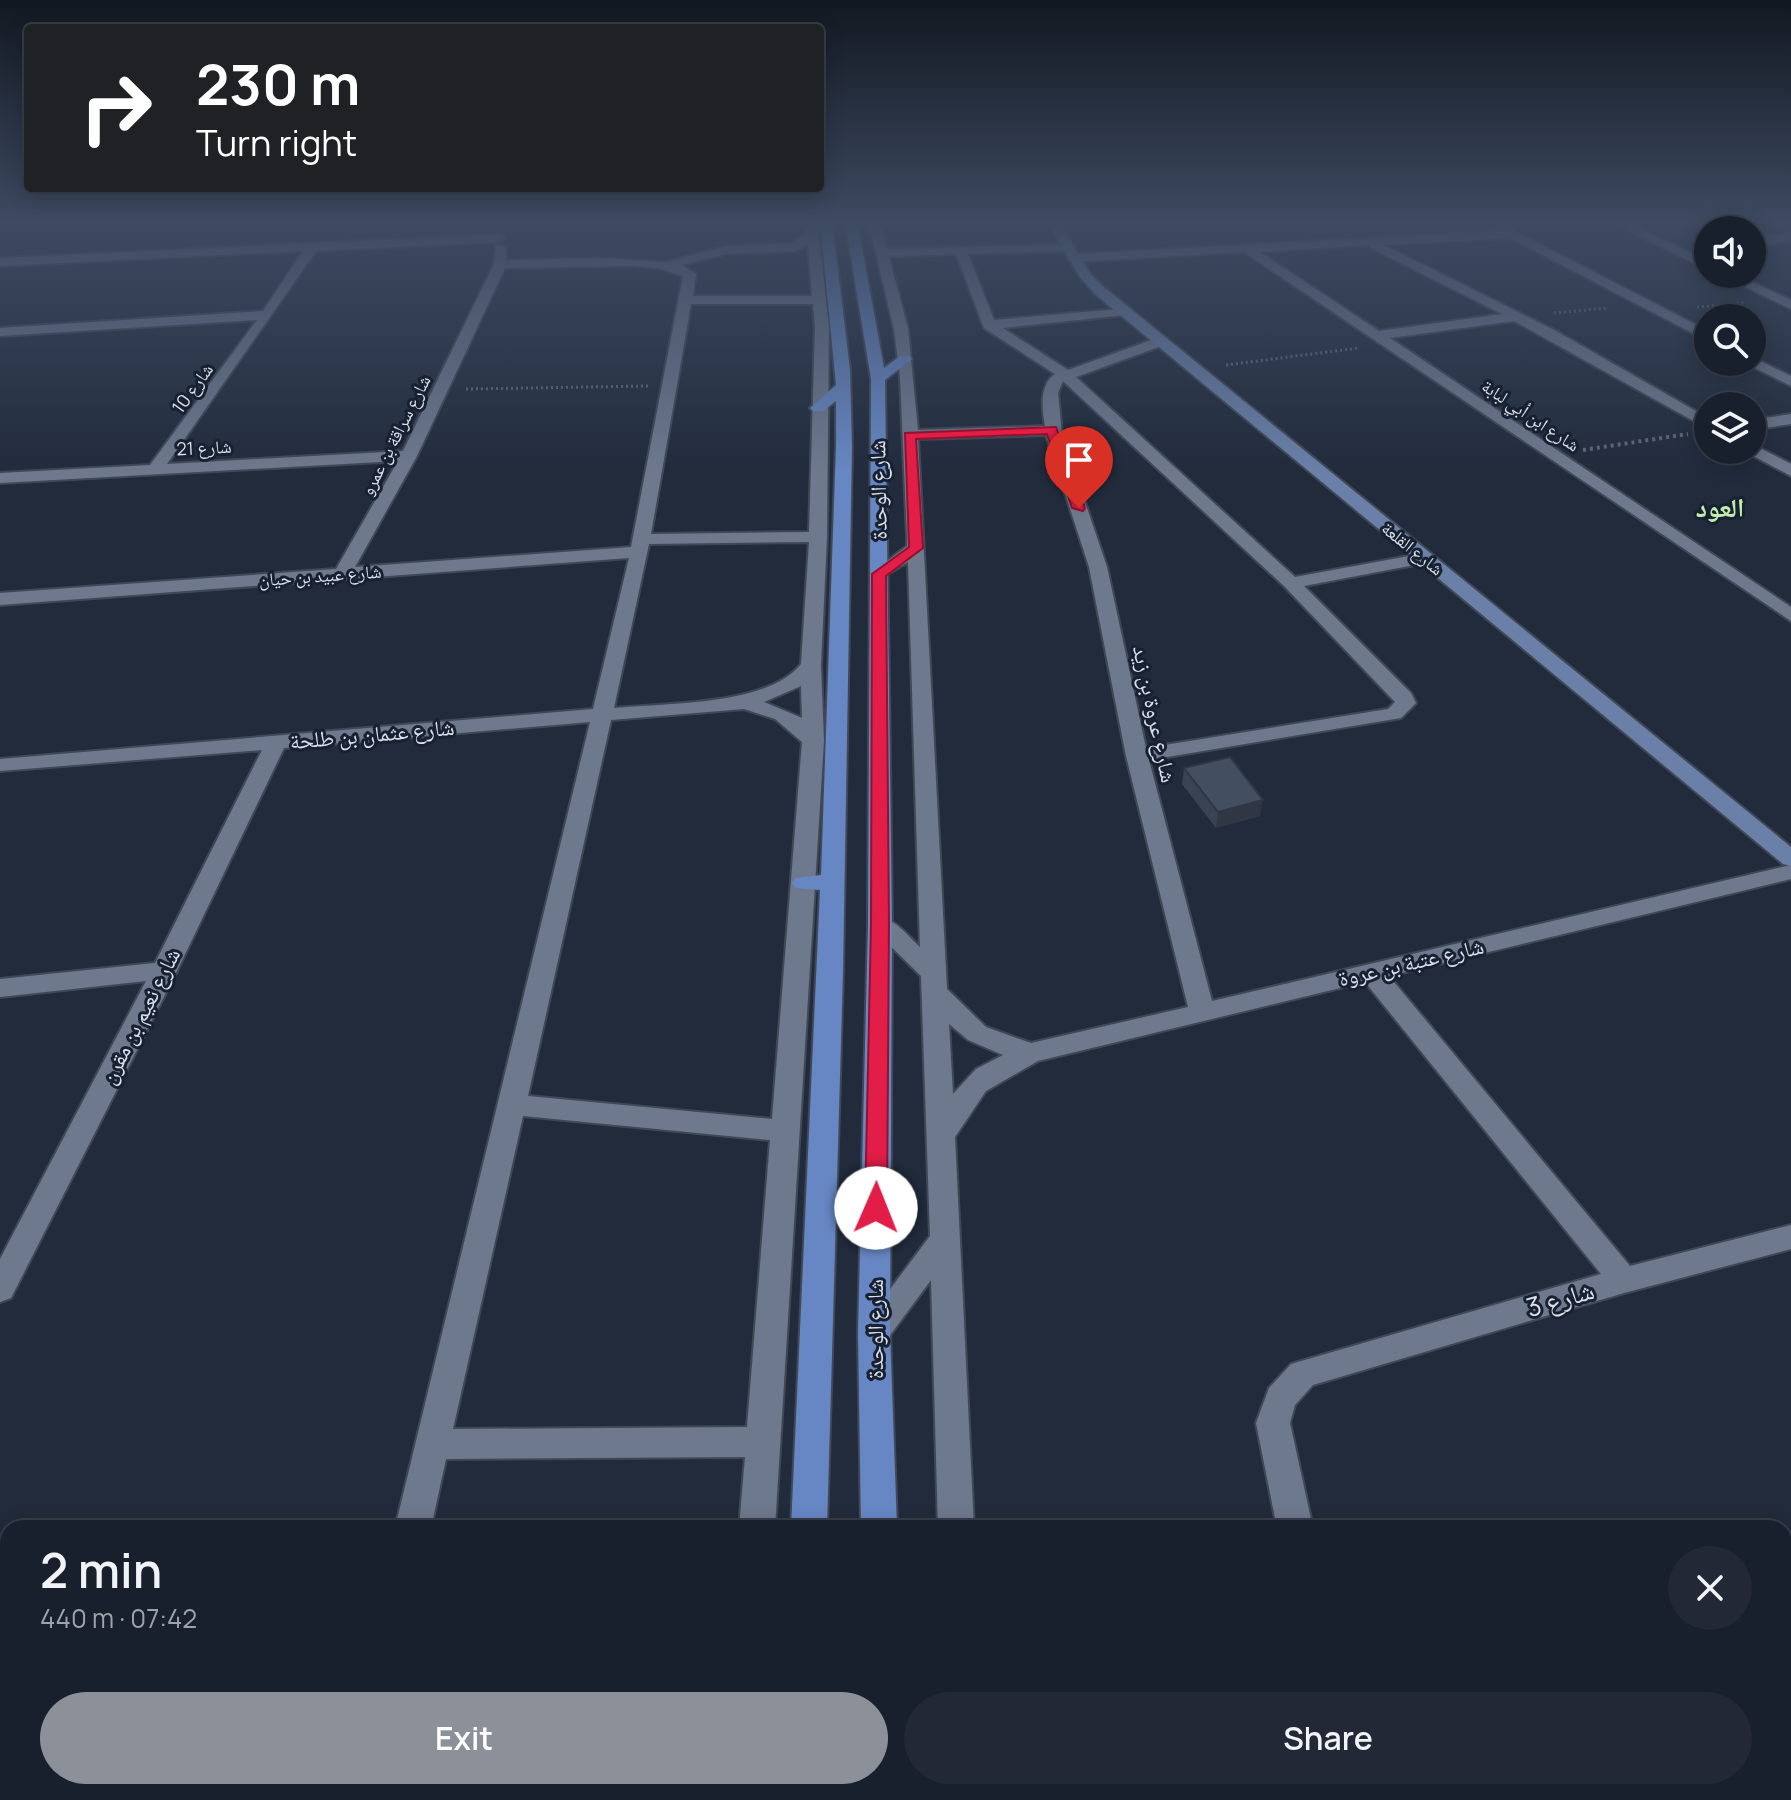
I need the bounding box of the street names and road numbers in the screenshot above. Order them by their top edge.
street label: شارع 10 [166,358,218,418]
street label: شارع سراقة بن عمرو [354,371,436,499]
street label: شارع ابن أبي لبابة [1475,373,1585,460]
street label: شارع 21 [176,434,232,460]
street label: شارع الوحدة [862,440,894,540]
street label: شارع القلعة [1377,516,1449,580]
street label: شارع عبيد بن حيان [258,559,382,591]
street label: شارع عروة بن زيد [1126,643,1184,785]
street label: شارع عثمان بن طلحة [288,712,456,756]
street label: شارع عتبة بن عروة [1335,931,1487,993]
street label: شارع نعيم بن مقرن [93,943,187,1089]
street label: شارع 3 [1522,1271,1598,1325]
street label: شارع الوحدة [860,1279,890,1379]

